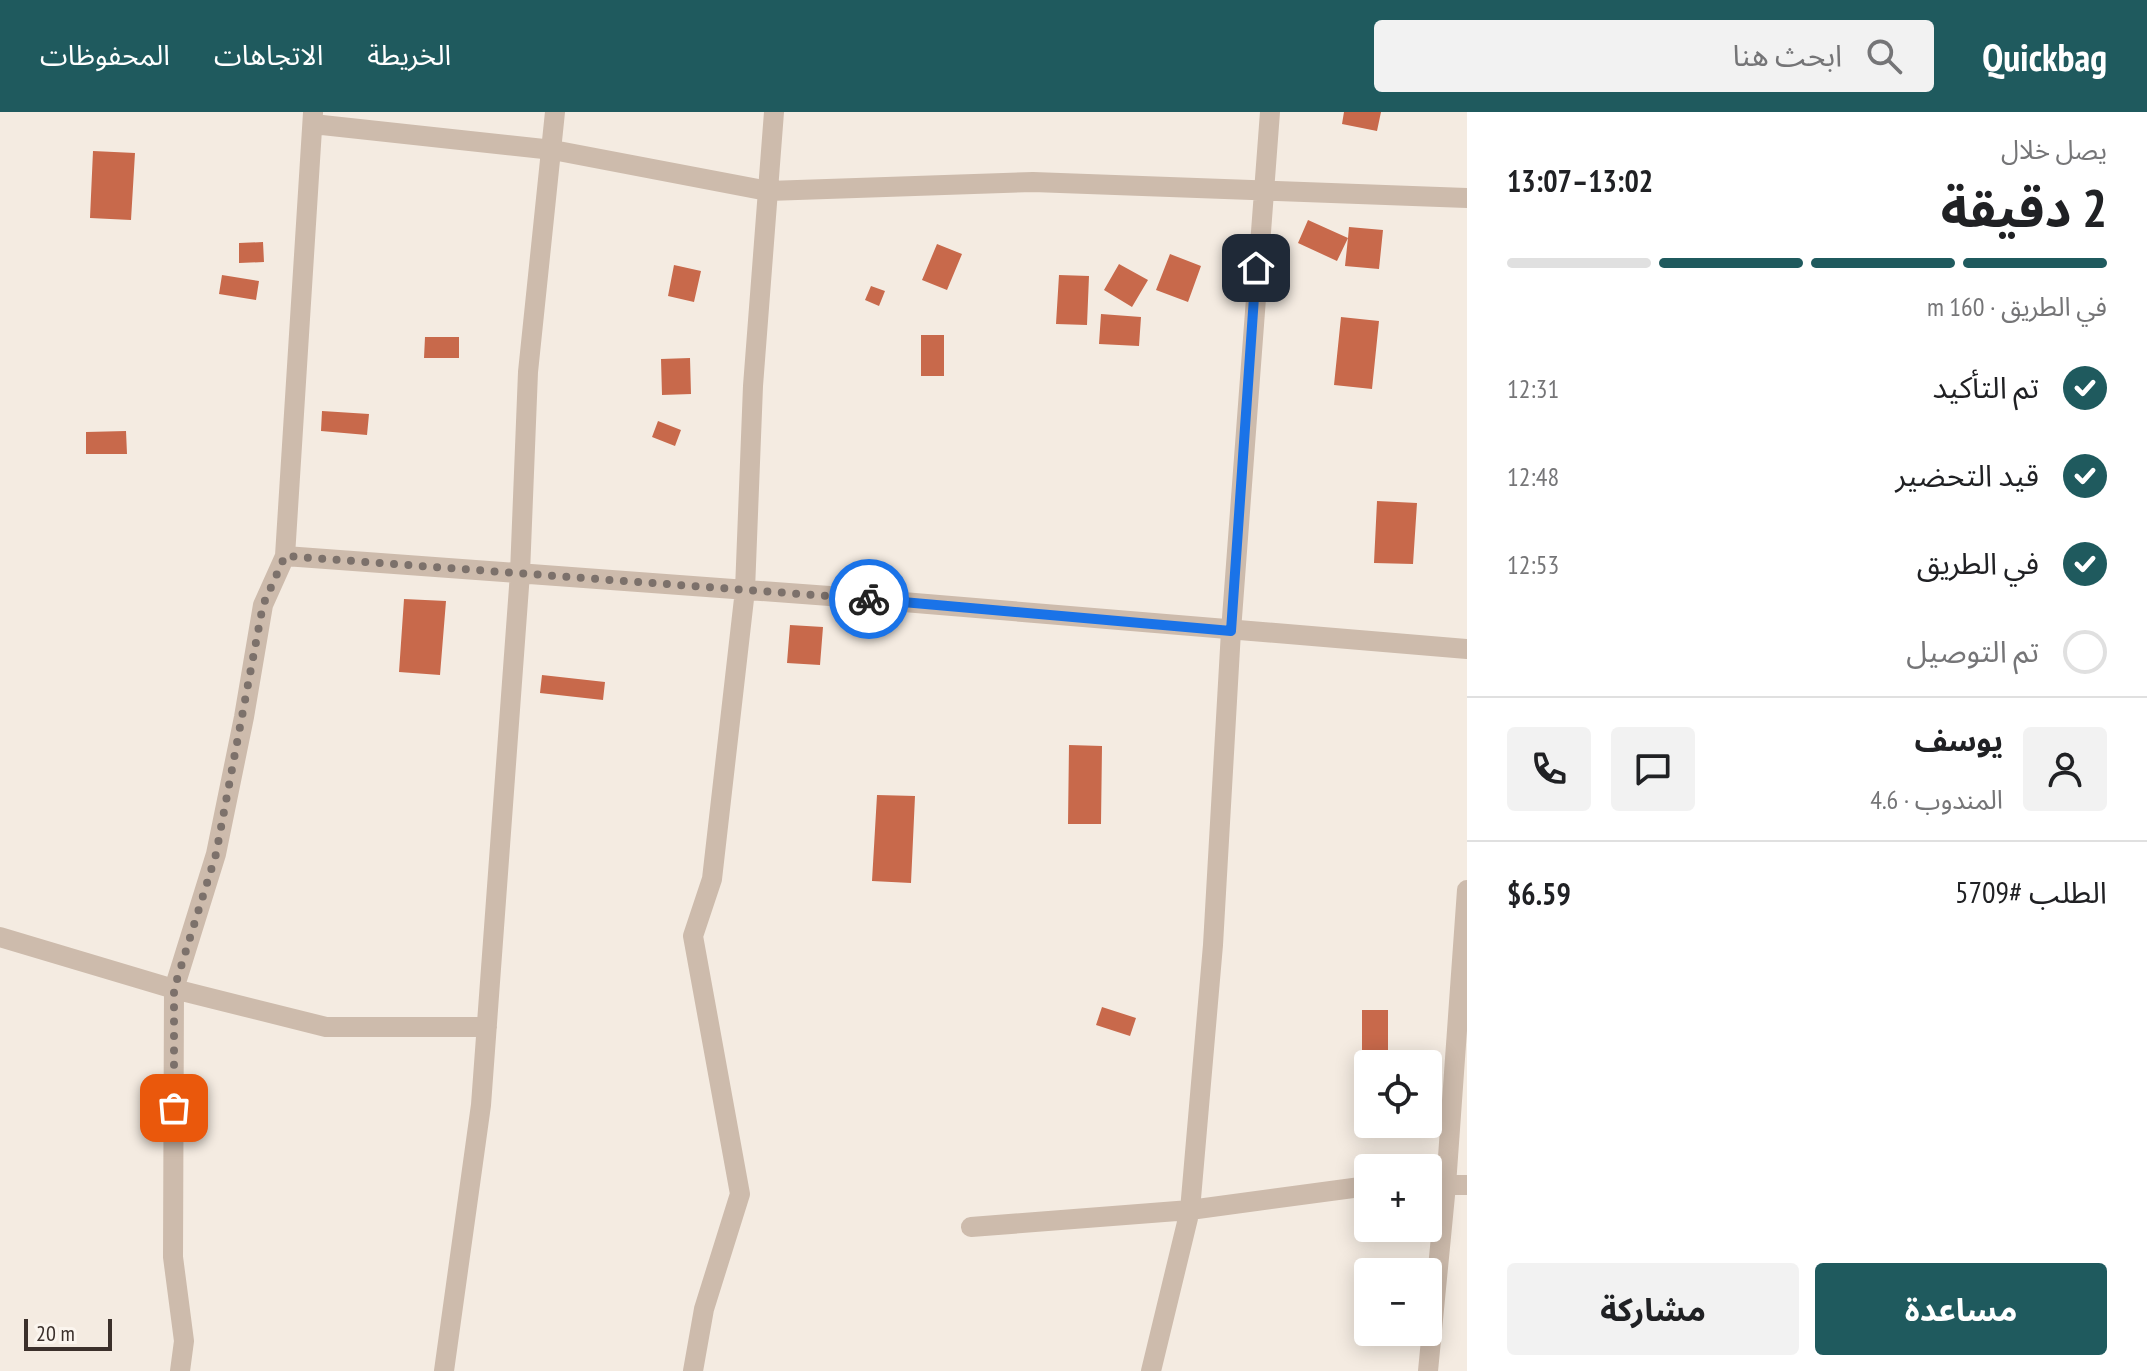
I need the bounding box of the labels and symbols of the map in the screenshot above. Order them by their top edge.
pin [1222,234,1290,302]
courier [829,559,909,639]
pin [140,1074,208,1142]
scale bar [24,1315,112,1351]

